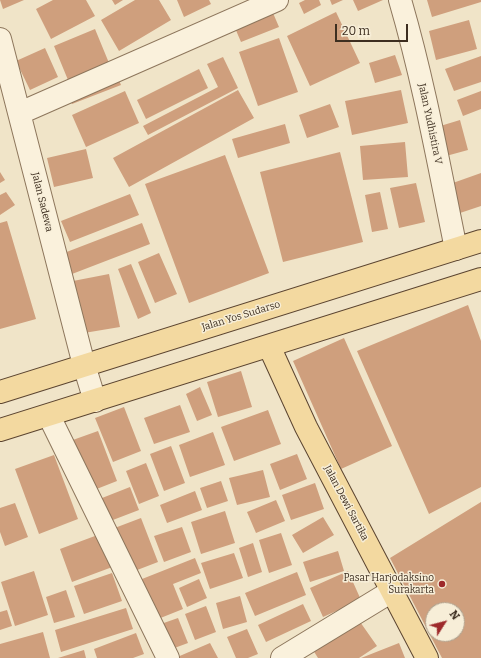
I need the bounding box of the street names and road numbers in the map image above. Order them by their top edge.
street label: Jalan Yudhistira V [416,83,444,165]
street label: Jalan Sadewa [29,171,55,233]
street label: Jalan Yos Sudarso [200,298,282,334]
street label: Jalan Dewi Sartika [321,463,371,543]

